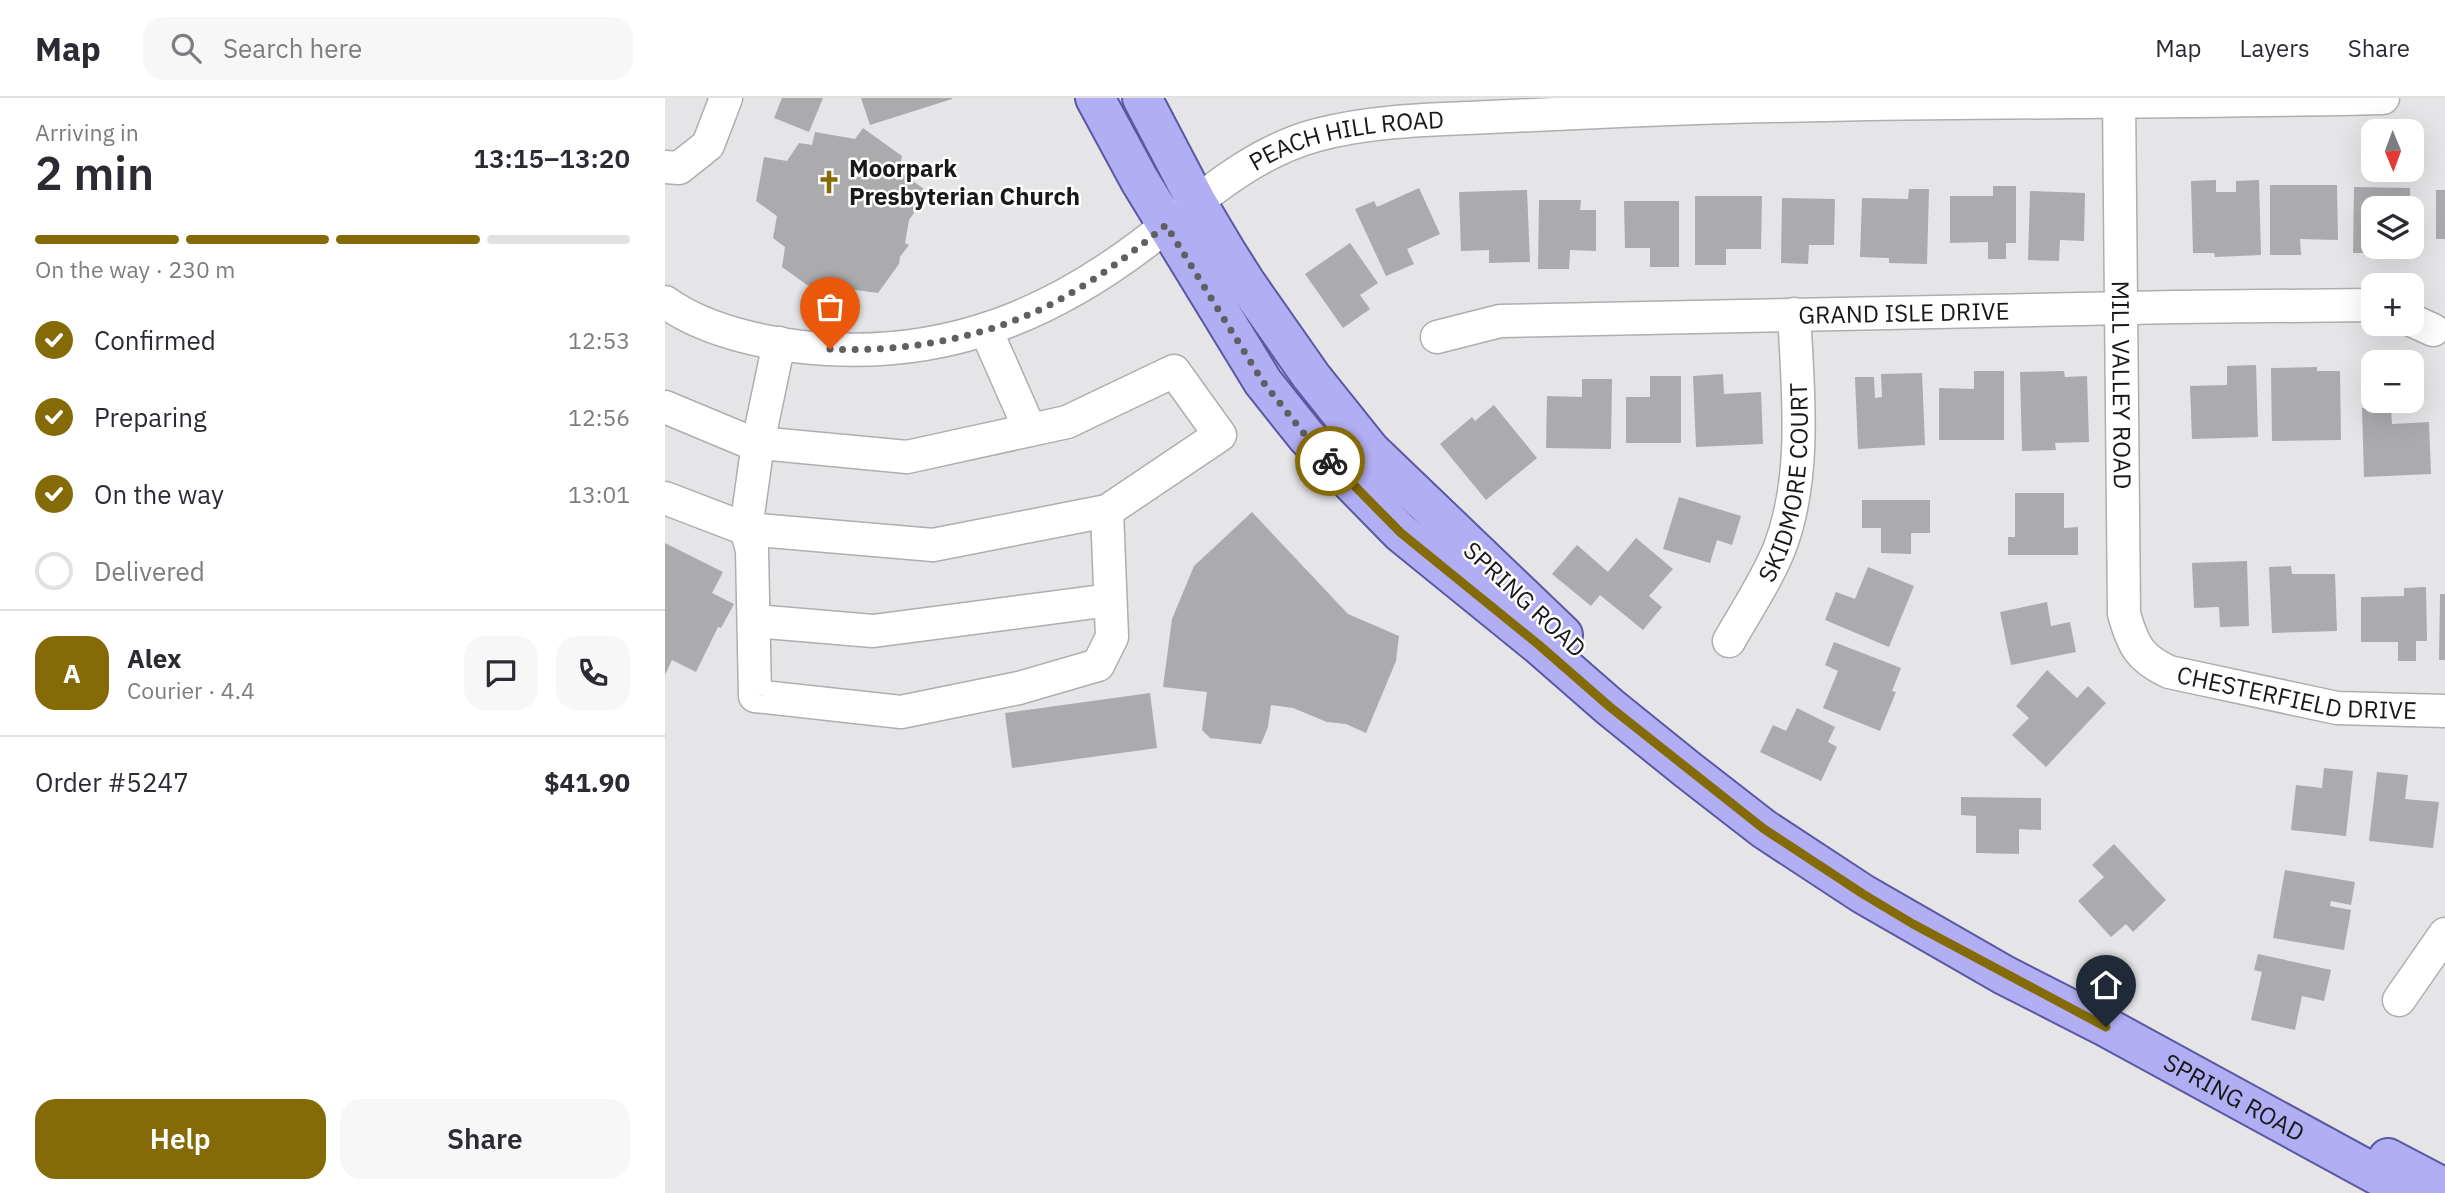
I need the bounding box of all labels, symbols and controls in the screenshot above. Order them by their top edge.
search box [143,17,633,80]
text: Map [35,27,101,70]
icon: search [167,29,205,67]
text: Search here [223,31,362,65]
text: Map [2155,32,2202,64]
text: Layers [2240,32,2310,64]
text: Share [2348,32,2410,64]
street label: PEACH HILL ROAD [1243,103,1445,178]
text: Arriving in [35,117,139,147]
north arrow [2361,119,2424,182]
map controls [2361,119,2424,413]
text: 13:15–13:20 [473,141,630,175]
text: 2 min [35,143,154,203]
place label: Moorpark Presbyterian Church [849,152,1080,212]
church icon: Moorpark Presbyterian Church [815,168,843,196]
button: layers [2361,196,2424,259]
text: On the way · 230 m [35,254,235,284]
button: + [2361,273,2424,336]
pin [800,277,860,349]
street label: MILL VALLEY ROAD [2105,281,2139,489]
icon: bag [811,288,849,326]
street label: GRAND ISLE DRIVE [1798,294,2010,331]
icon: check [35,321,73,359]
text: Confirmed [94,323,216,357]
text: 12:53 [568,325,630,355]
button: − [2361,350,2424,413]
street label: SKIDMORE COURT [1750,382,1815,587]
icon: check [35,398,73,436]
text: Preparing [94,400,207,434]
text: 12:56 [568,402,630,432]
courier [1295,426,1365,496]
icon: bike [1311,442,1349,480]
icon: check [35,475,73,513]
text: On the way [94,477,224,511]
text: 13:01 [568,479,630,509]
street label: SPRING ROAD [1457,534,1593,664]
text: Delivered [94,554,205,588]
button: chat [464,636,538,710]
button: phone [556,636,630,710]
text: Alex [127,641,181,675]
text: A [63,656,81,690]
street label: CHESTERFIELD DRIVE [2174,658,2417,726]
text: Courier · 4.4 [127,675,255,705]
text: Order #5247 [35,765,189,799]
text: $41.90 [544,765,630,799]
pin [2076,955,2136,1027]
icon: home [2087,966,2125,1004]
street label: SPRING ROAD [2158,1046,2310,1148]
button: Help [35,1099,326,1179]
button: Share [340,1099,630,1179]

